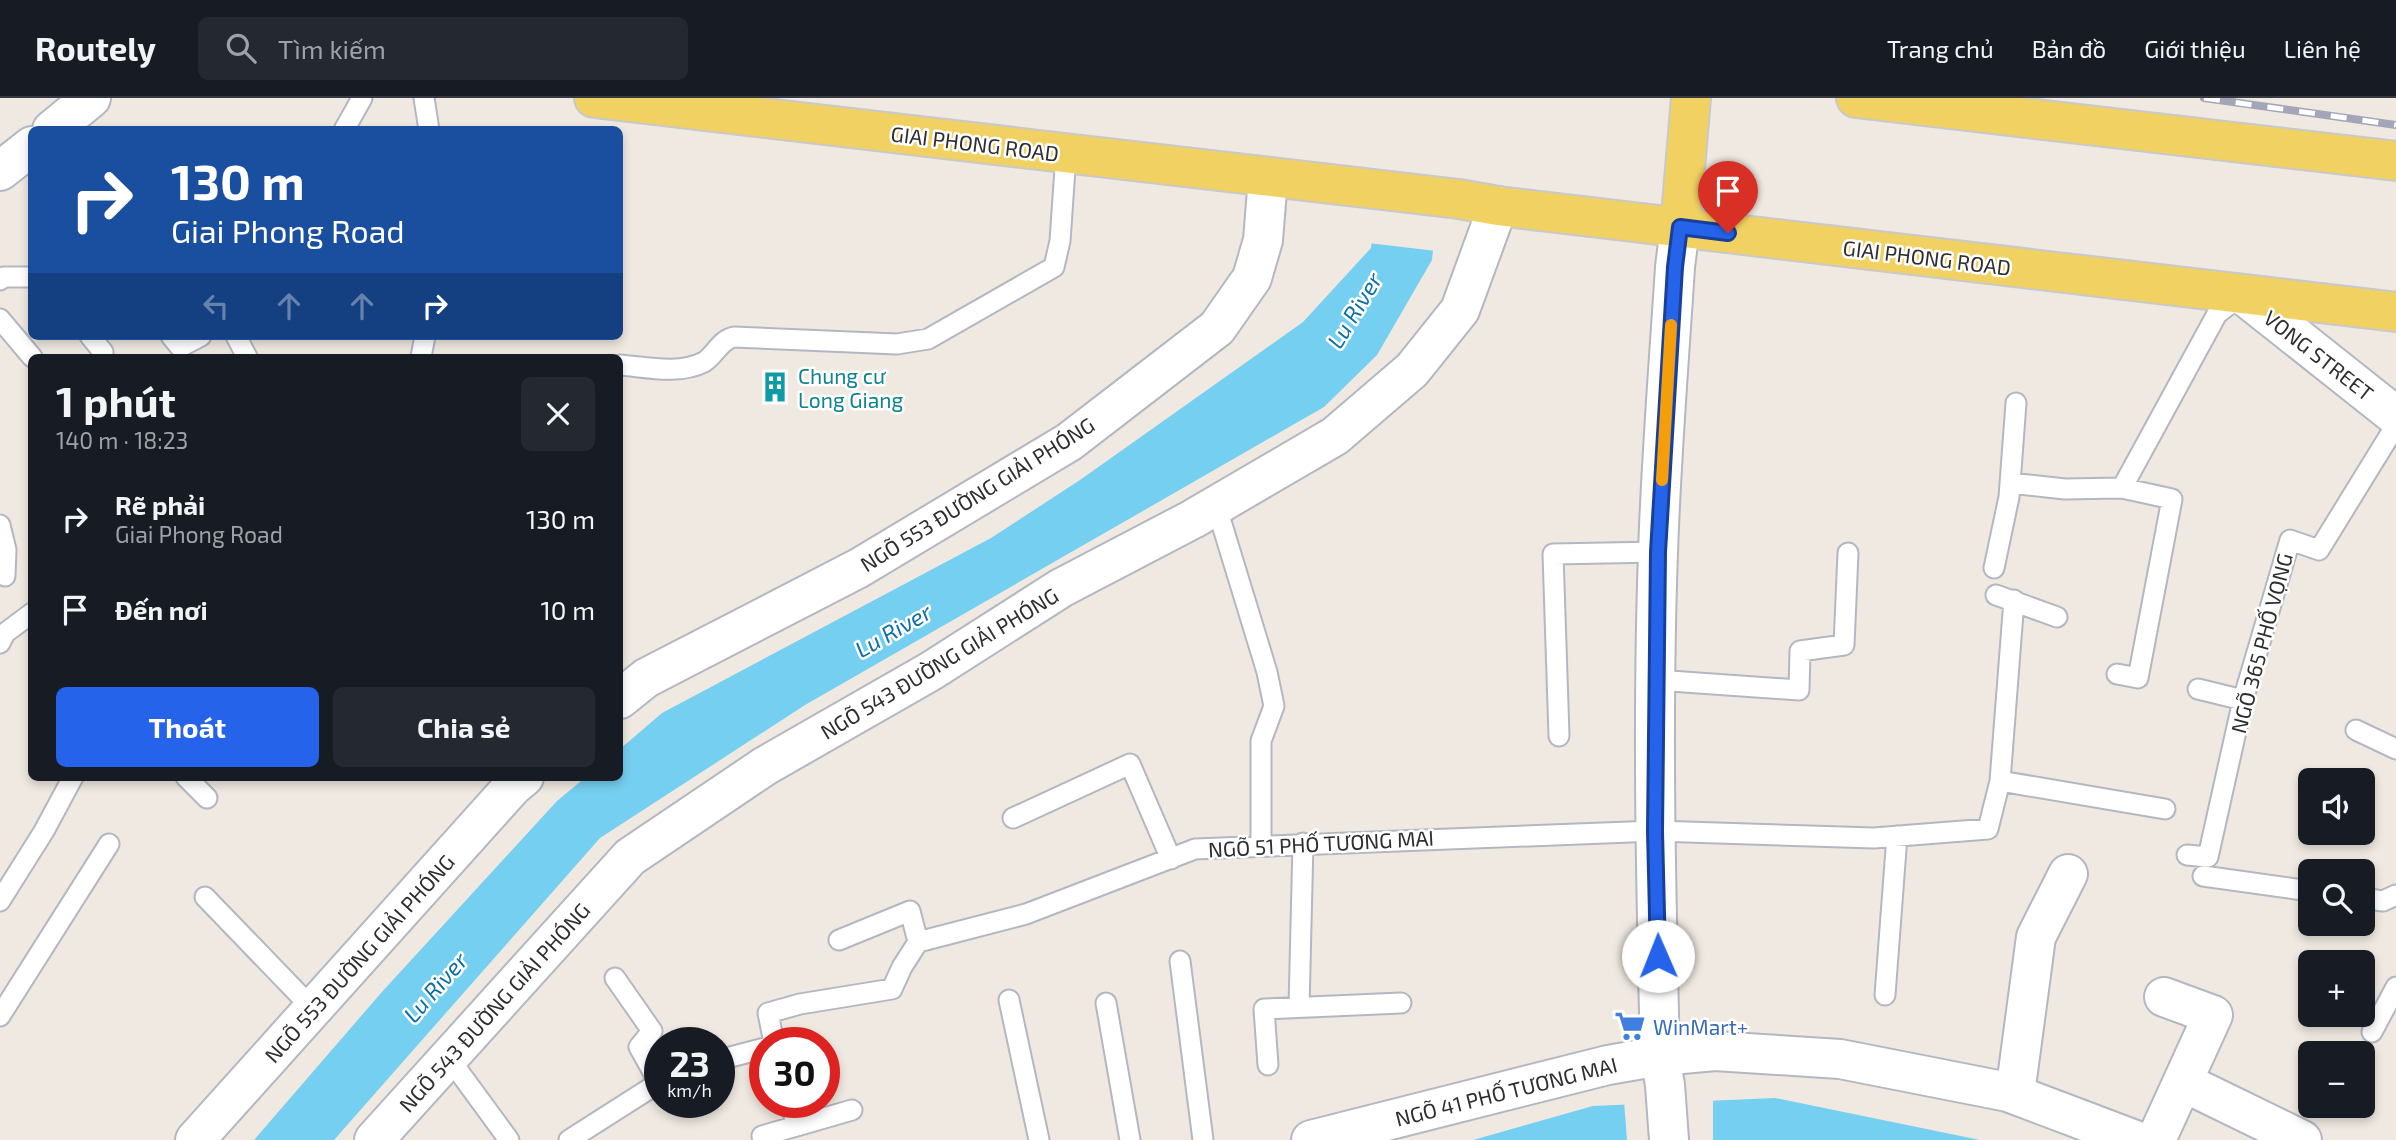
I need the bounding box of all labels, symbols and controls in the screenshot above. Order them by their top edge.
search box [198,17,688,80]
text: Routely [35,28,156,68]
icon: search [222,29,260,67]
text: Tìm kiếm [278,33,386,64]
text: Trang chủ [1887,34,1994,63]
text: Bản đồ [2032,34,2106,63]
text: Giới thiệu [2144,34,2246,63]
text: Liên hệ [2284,34,2361,63]
street label: GIAI PHONG ROAD [890,120,1060,166]
text: 130 m [171,151,305,210]
icon: right [56,154,147,245]
pin [1698,161,1758,233]
icon: arrive [1709,172,1747,210]
text: Giai Phong Road [171,211,405,249]
street label: GIAI PHONG ROAD [1842,234,2012,280]
water label: Lu River [1321,266,1388,353]
icon: left [197,287,235,325]
icon: ahead [270,287,308,325]
icon: ahead [343,287,381,325]
icon: right [416,287,454,325]
street label: VONG STREET [2259,304,2379,406]
place label: Chung cư Long Giang [798,363,903,412]
building icon: Chung cư Long Giang [758,370,792,404]
text: 1 phút [56,375,176,425]
button: close [521,377,595,451]
street label: NGÕ 553 ĐƯỜNG GIẢI PHÓNG [855,412,1099,576]
text: 140 m · 18:23 [56,426,188,454]
text: Rẽ phải [115,489,205,520]
icon: right [56,500,94,538]
text: 130 m [526,503,595,534]
text: Giai Phong Road [115,520,283,548]
street label: NGÕ 365 PHỐ VỌNG [2223,550,2297,736]
street label: NGÕ 543 ĐƯỜNG GIẢI PHÓNG [816,582,1062,744]
icon: arrive [56,591,94,629]
text: Đến nơi [115,594,208,625]
text: 10 m [540,594,595,625]
water label: Lu River [850,597,937,663]
button: Thoát [56,687,319,767]
button: Chia sẻ [333,687,595,767]
map controls [2298,768,2375,1118]
button: sound [2298,768,2375,845]
street label: NGÕ 51 PHỐ TƯƠNG MAI [1207,823,1435,861]
street label: NGÕ 553 ĐƯỜNG GIẢI PHÓNG [259,849,459,1067]
button: search [2298,859,2375,936]
street label: NGÕ 543 ĐƯỜNG GIẢI PHÓNG [393,897,595,1117]
position arrow [1621,919,1695,993]
water label: Lu River [397,946,473,1028]
button: + [2298,950,2375,1027]
supermarket icon: WinMart+ [1613,1009,1647,1043]
place label: WinMart+ [1653,1014,1748,1039]
speed limit sign: 30 [749,1027,840,1118]
button: − [2298,1041,2375,1118]
text: 23 [669,1042,710,1084]
street label: NGÕ 41 PHỐ TƯƠNG MAI [1392,1049,1620,1131]
text: km/h [667,1079,712,1101]

